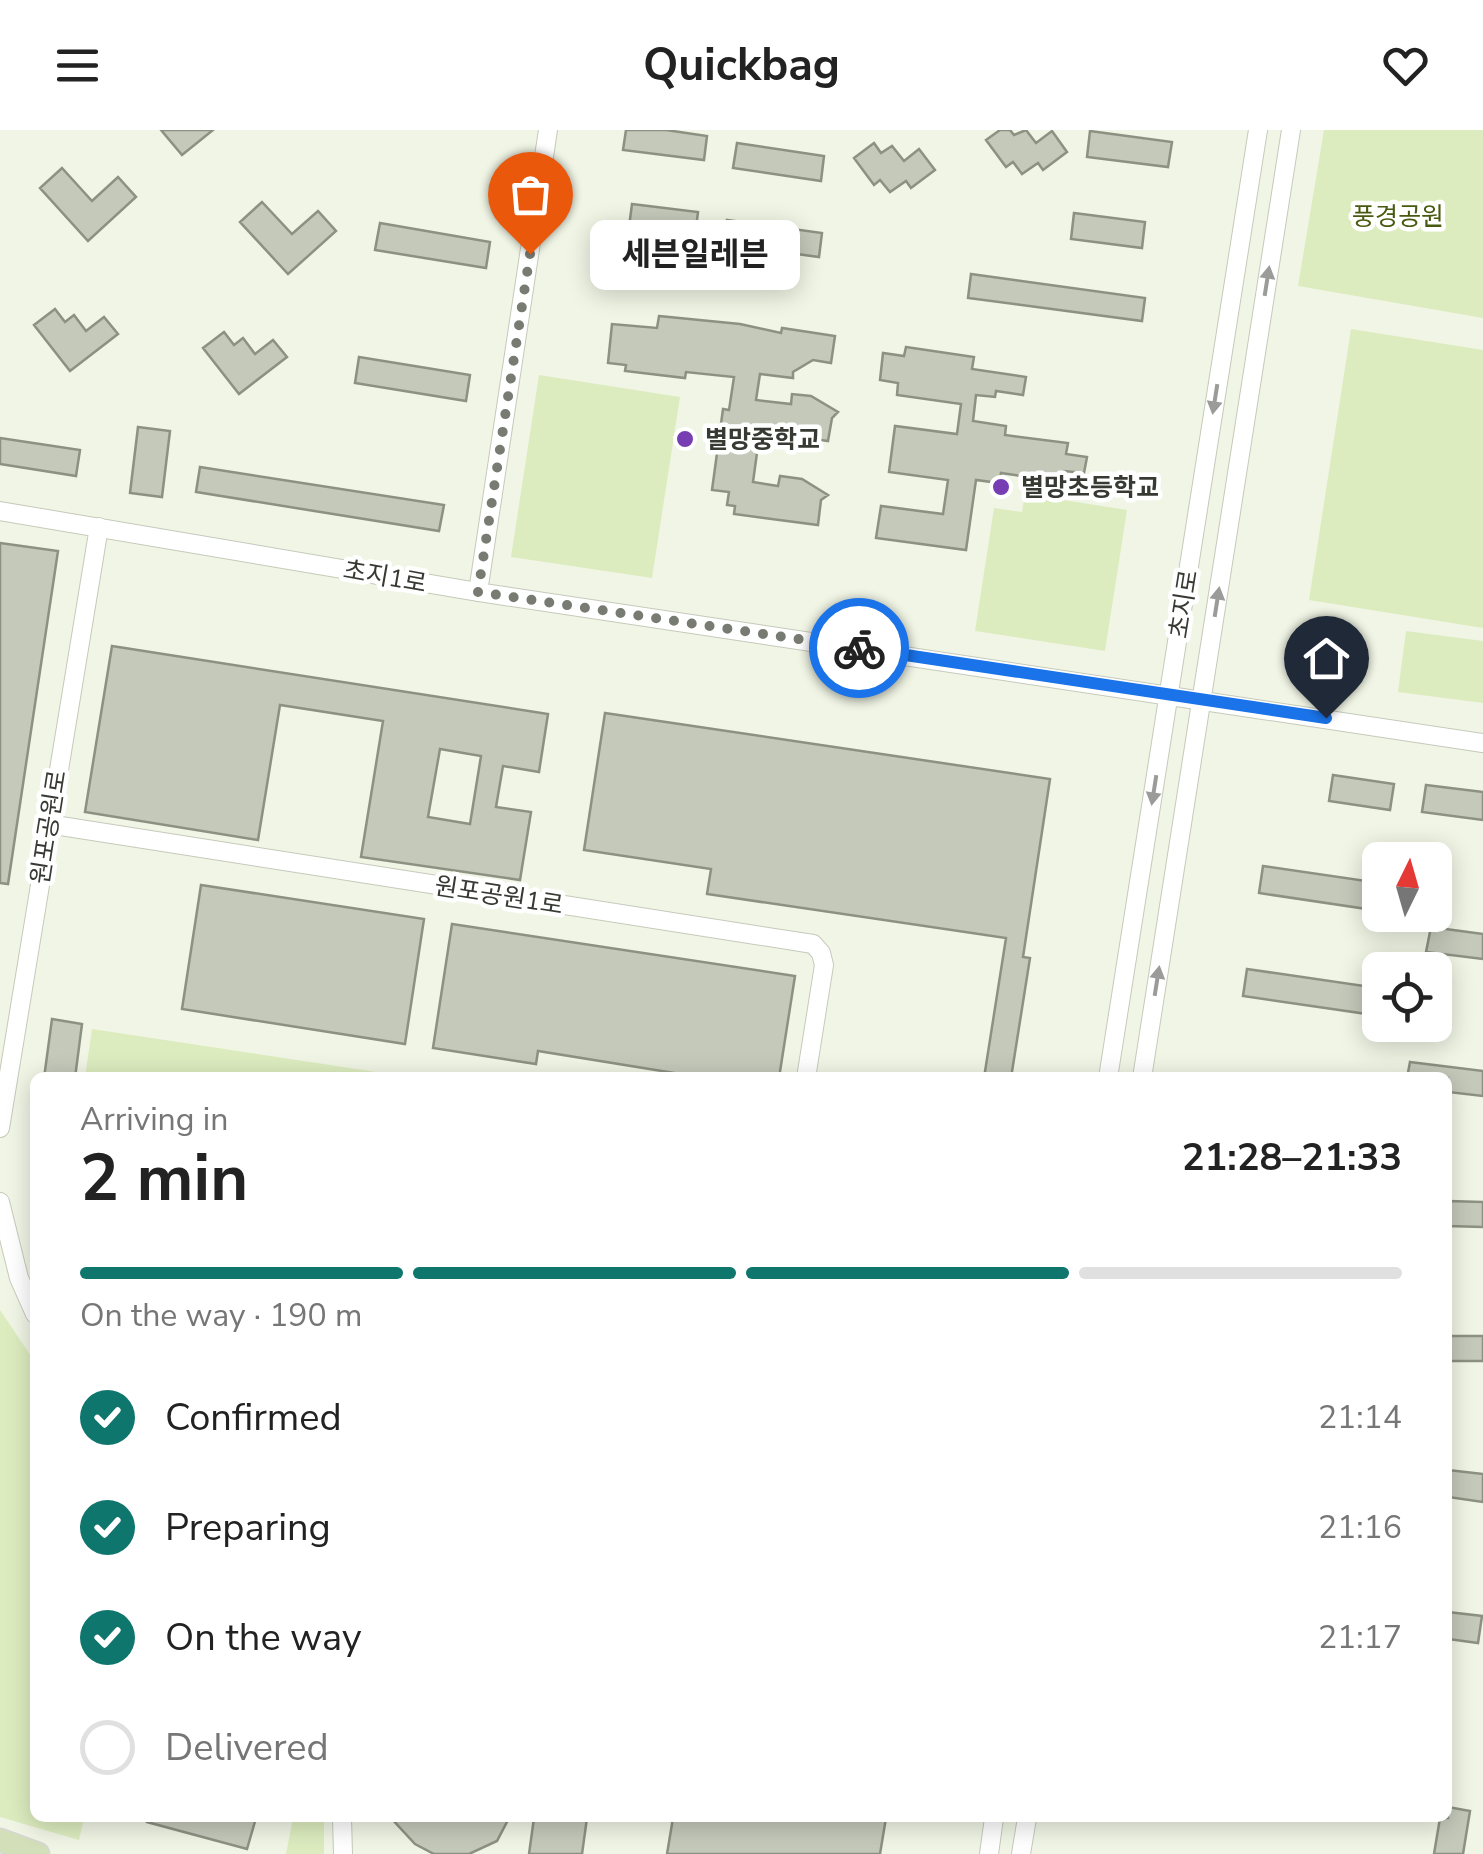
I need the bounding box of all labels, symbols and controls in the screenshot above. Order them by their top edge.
text: Quickbag [643,35,840,96]
icon: menu [50,38,105,93]
icon: heart [1378,38,1433,93]
pin [488,152,573,255]
icon: bag [503,167,558,222]
park label: 풍경공원 [1352,200,1444,234]
callout: 세븐일레븐 [590,219,800,289]
text: 세븐일레븐 [621,233,769,276]
one-way arrow [1260,265,1275,297]
one-way arrow [1207,384,1222,415]
place label: 별망중학교 [705,423,820,457]
marker: 별망중학교 [674,428,696,450]
place label: 별망초등학교 [1021,471,1159,505]
marker: 별망초등학교 [990,476,1012,498]
street label: 초지1로 [341,553,429,601]
street label: 초지로 [1162,567,1206,641]
one-way arrow [1210,586,1225,618]
courier [809,598,909,698]
pin [1284,616,1369,719]
icon: bike [832,621,887,676]
icon: home [1299,631,1354,686]
street label: 원포공원로 [23,768,75,887]
one-way arrow [1145,775,1161,806]
north arrow [1362,842,1452,932]
map controls [1362,842,1452,1042]
street label: 원포공원1로 [432,869,566,923]
button: locate [1362,952,1452,1042]
one-way arrow [1150,965,1165,996]
text: Arriving in [80,1098,228,1141]
text: 21:28–21:33 [1182,1132,1402,1183]
text: 2 min [80,1134,248,1223]
text: On the way · 190 m [80,1294,362,1337]
icon: check [80,1390,135,1445]
text: Confirmed [165,1392,342,1443]
text: 21:14 [1318,1396,1402,1439]
icon: check [80,1500,135,1555]
text: Preparing [165,1502,331,1553]
text: 21:16 [1318,1506,1402,1549]
icon: check [80,1610,135,1665]
text: On the way [165,1612,361,1663]
text: 21:17 [1318,1616,1402,1659]
text: Delivered [165,1722,329,1773]

